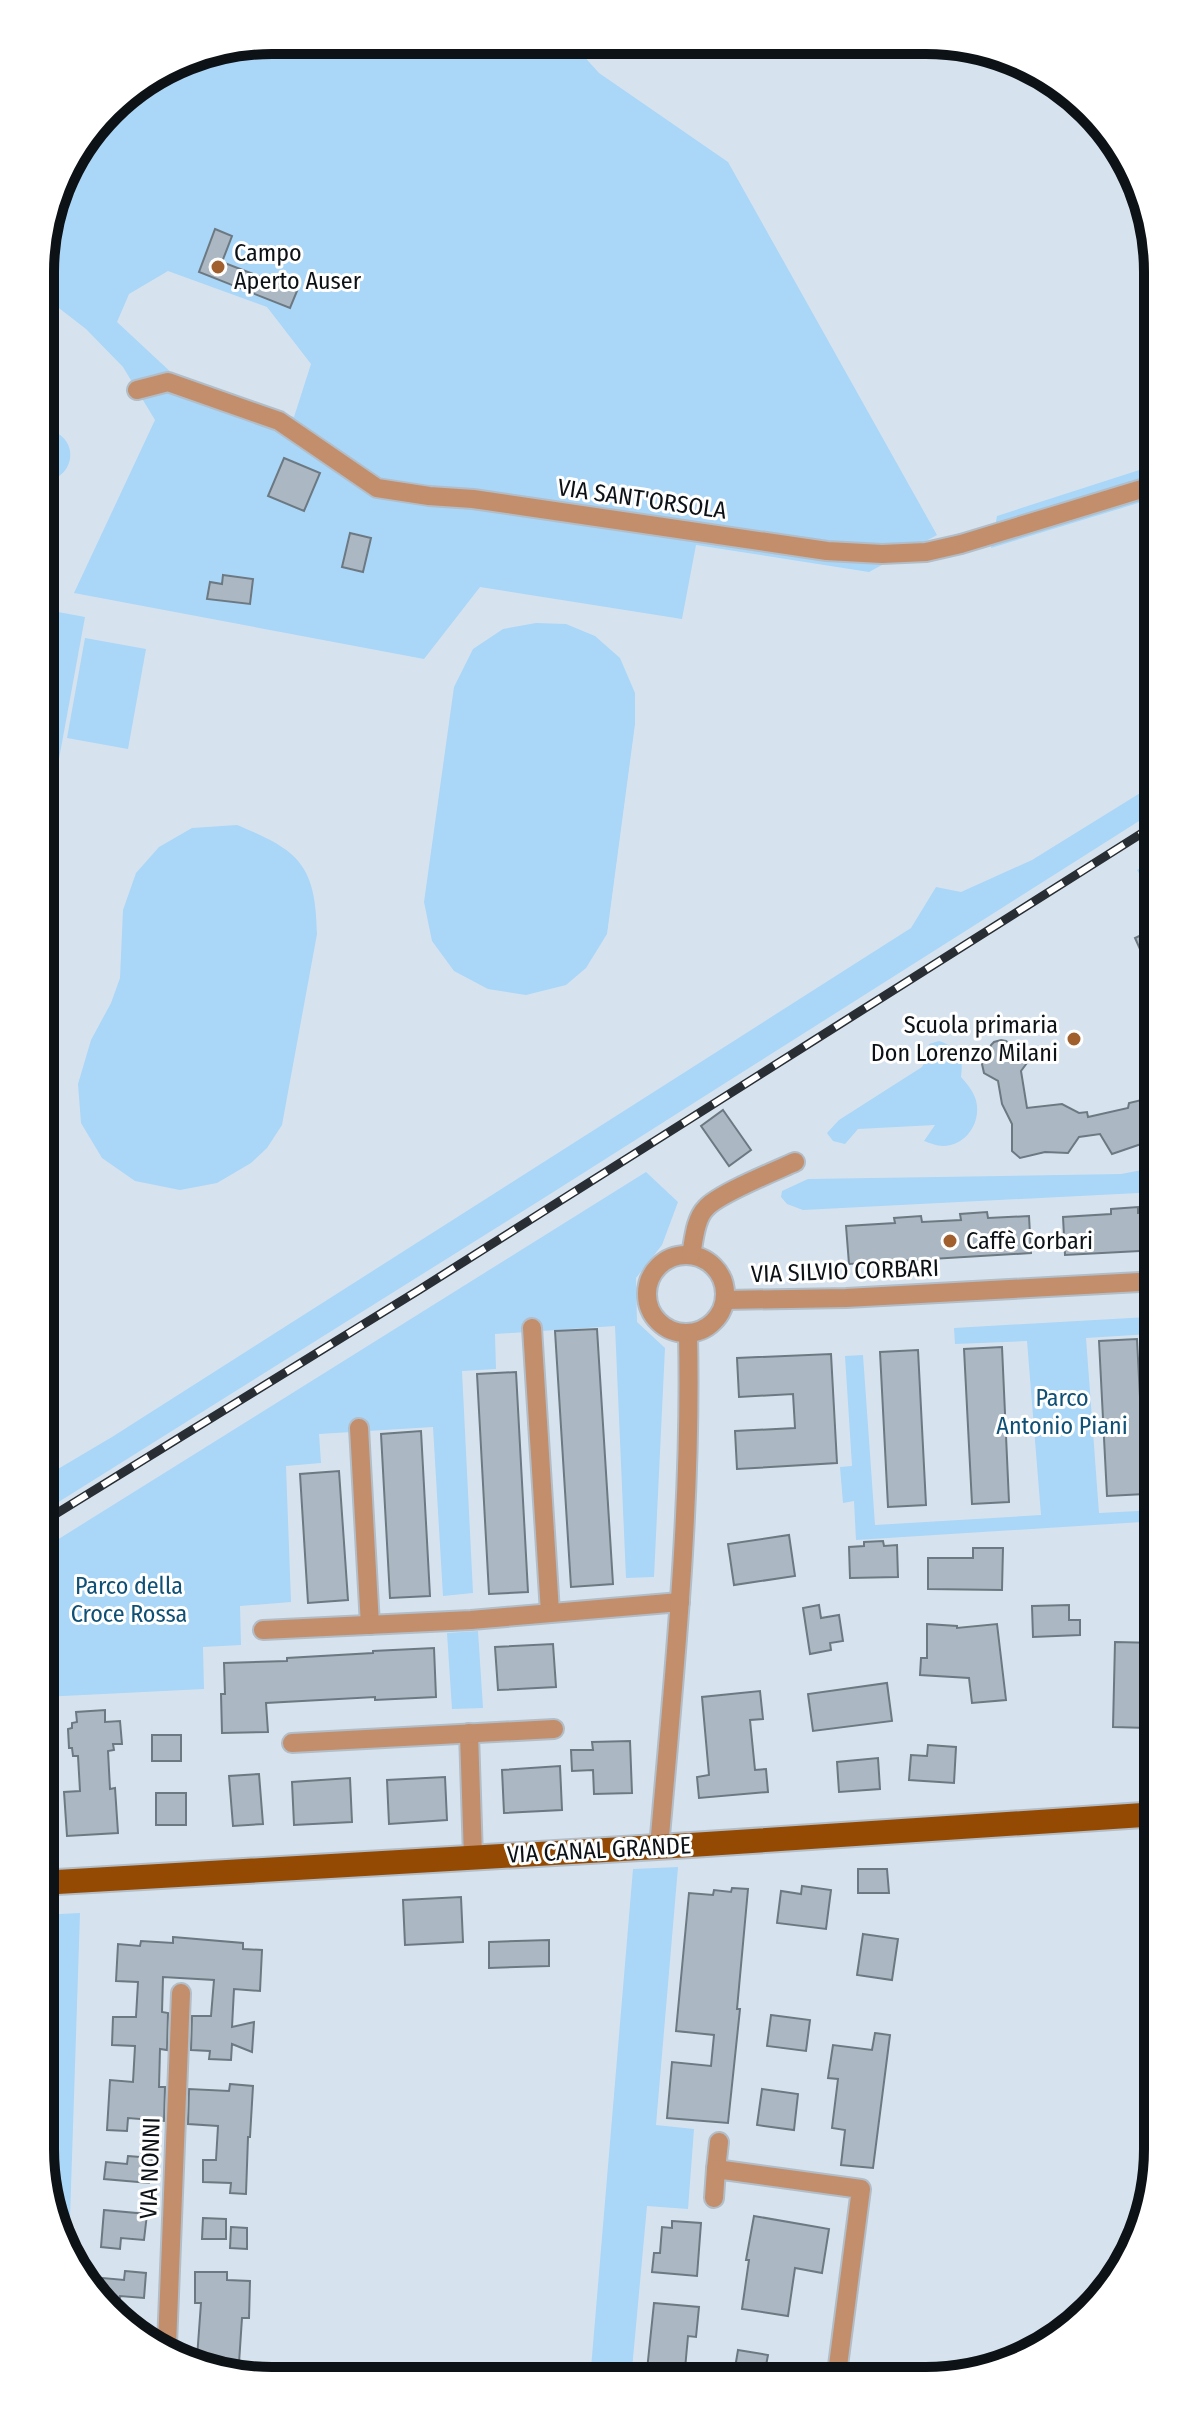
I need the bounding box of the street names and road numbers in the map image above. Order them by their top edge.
street label: VIA SANT'ORSOLA [556,473,729,525]
street label: VIA SILVIO CORBARI [751,1254,939,1288]
street label: VIA CANAL GRANDE [506,1831,692,1869]
street label: VIA NONNI [134,2117,166,2219]

